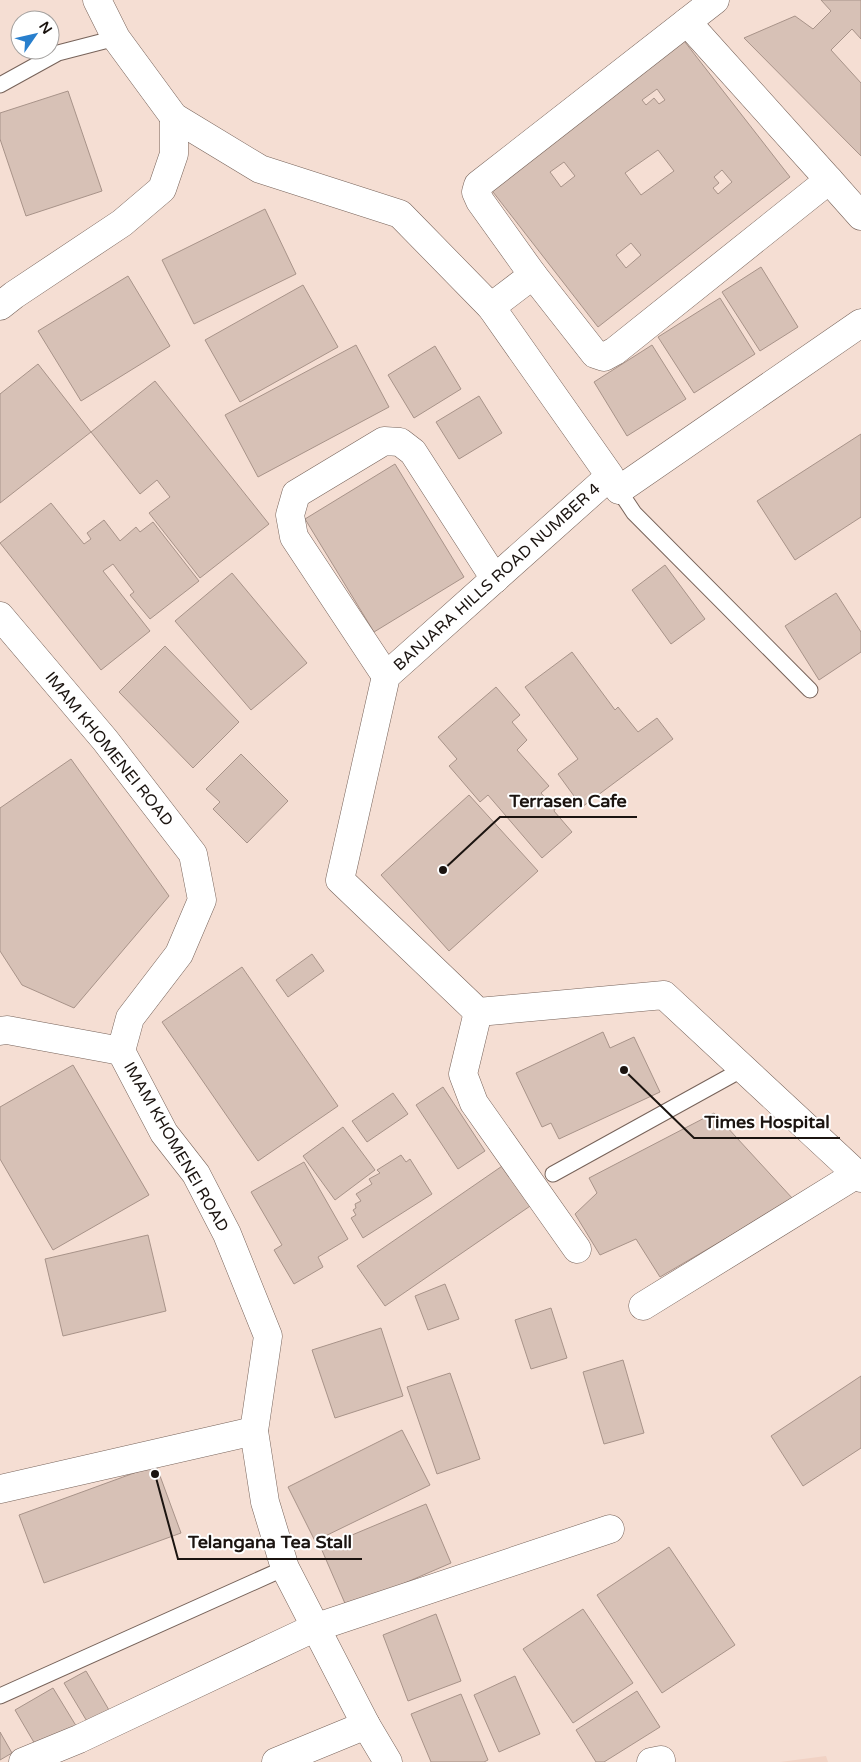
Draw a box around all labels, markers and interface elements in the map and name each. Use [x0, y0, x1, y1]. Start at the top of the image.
north arrow [10, 10, 60, 60]
text: N [35, 19, 56, 37]
street label: BANJARA HILLS ROAD NUMBER 4 [389, 479, 605, 675]
street label: IMAM KHOMENEI ROAD [41, 668, 177, 830]
callout: Terrasen Cafe [500, 784, 637, 817]
text: Terrasen Cafe [508, 790, 627, 812]
street label: IMAM KHOMENEI ROAD [119, 1058, 233, 1236]
callout: Times Hospital [694, 1105, 840, 1138]
text: Times Hospital [703, 1111, 830, 1133]
callout: Telangana Tea Stall [178, 1526, 362, 1559]
text: Telangana Tea Stall [187, 1531, 352, 1553]

